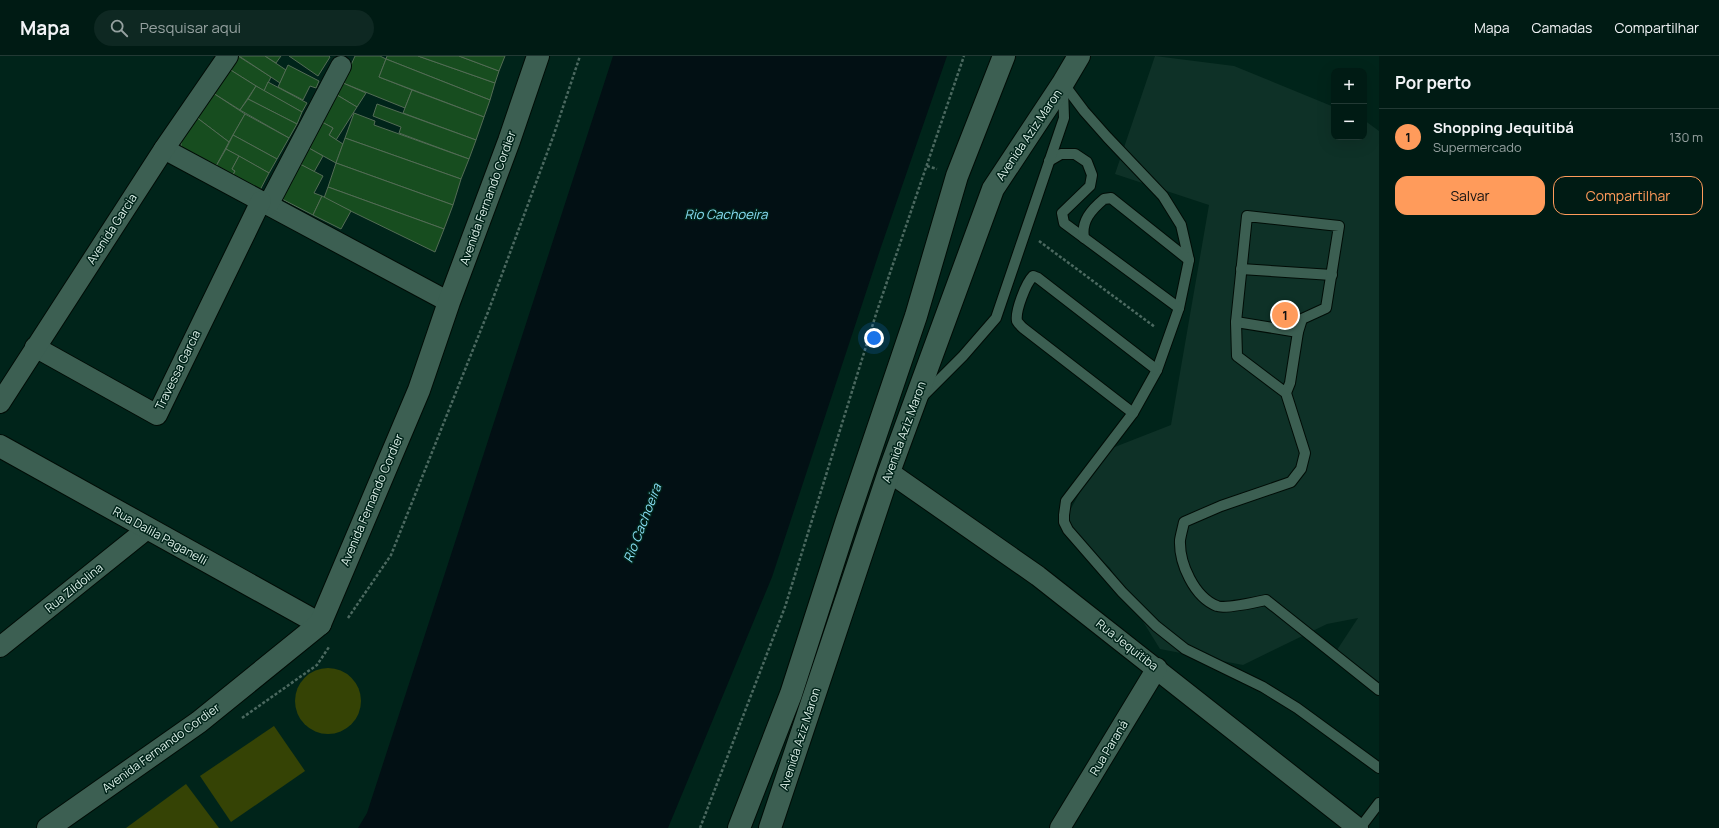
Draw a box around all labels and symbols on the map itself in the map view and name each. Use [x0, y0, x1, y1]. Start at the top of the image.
street label: Avenida Aziz Maron [992, 86, 1065, 184]
street label: Avenida Fernando Cordier [455, 128, 520, 267]
street label: Avenida Garcia [82, 190, 141, 267]
water label: Rio Cachoeira [685, 205, 768, 223]
pin: 1 [1272, 300, 1298, 330]
street label: Travessa Garcia [151, 327, 204, 413]
your location [864, 328, 884, 348]
street label: Avenida Aziz Maron [877, 379, 930, 485]
street label: Avenida Fernando Cordier [336, 431, 407, 568]
water label: Rio Cachoeira [619, 480, 666, 565]
street label: Rua Dalila Paganelli [110, 502, 211, 569]
street label: Rua Zildolina [41, 559, 106, 616]
street label: Rua Jequitiba [1093, 615, 1162, 674]
street label: Avenida Aziz Maron [775, 686, 824, 792]
street label: Avenida Fernando Cordier [98, 699, 224, 796]
street label: Rua Paraná [1085, 717, 1132, 779]

